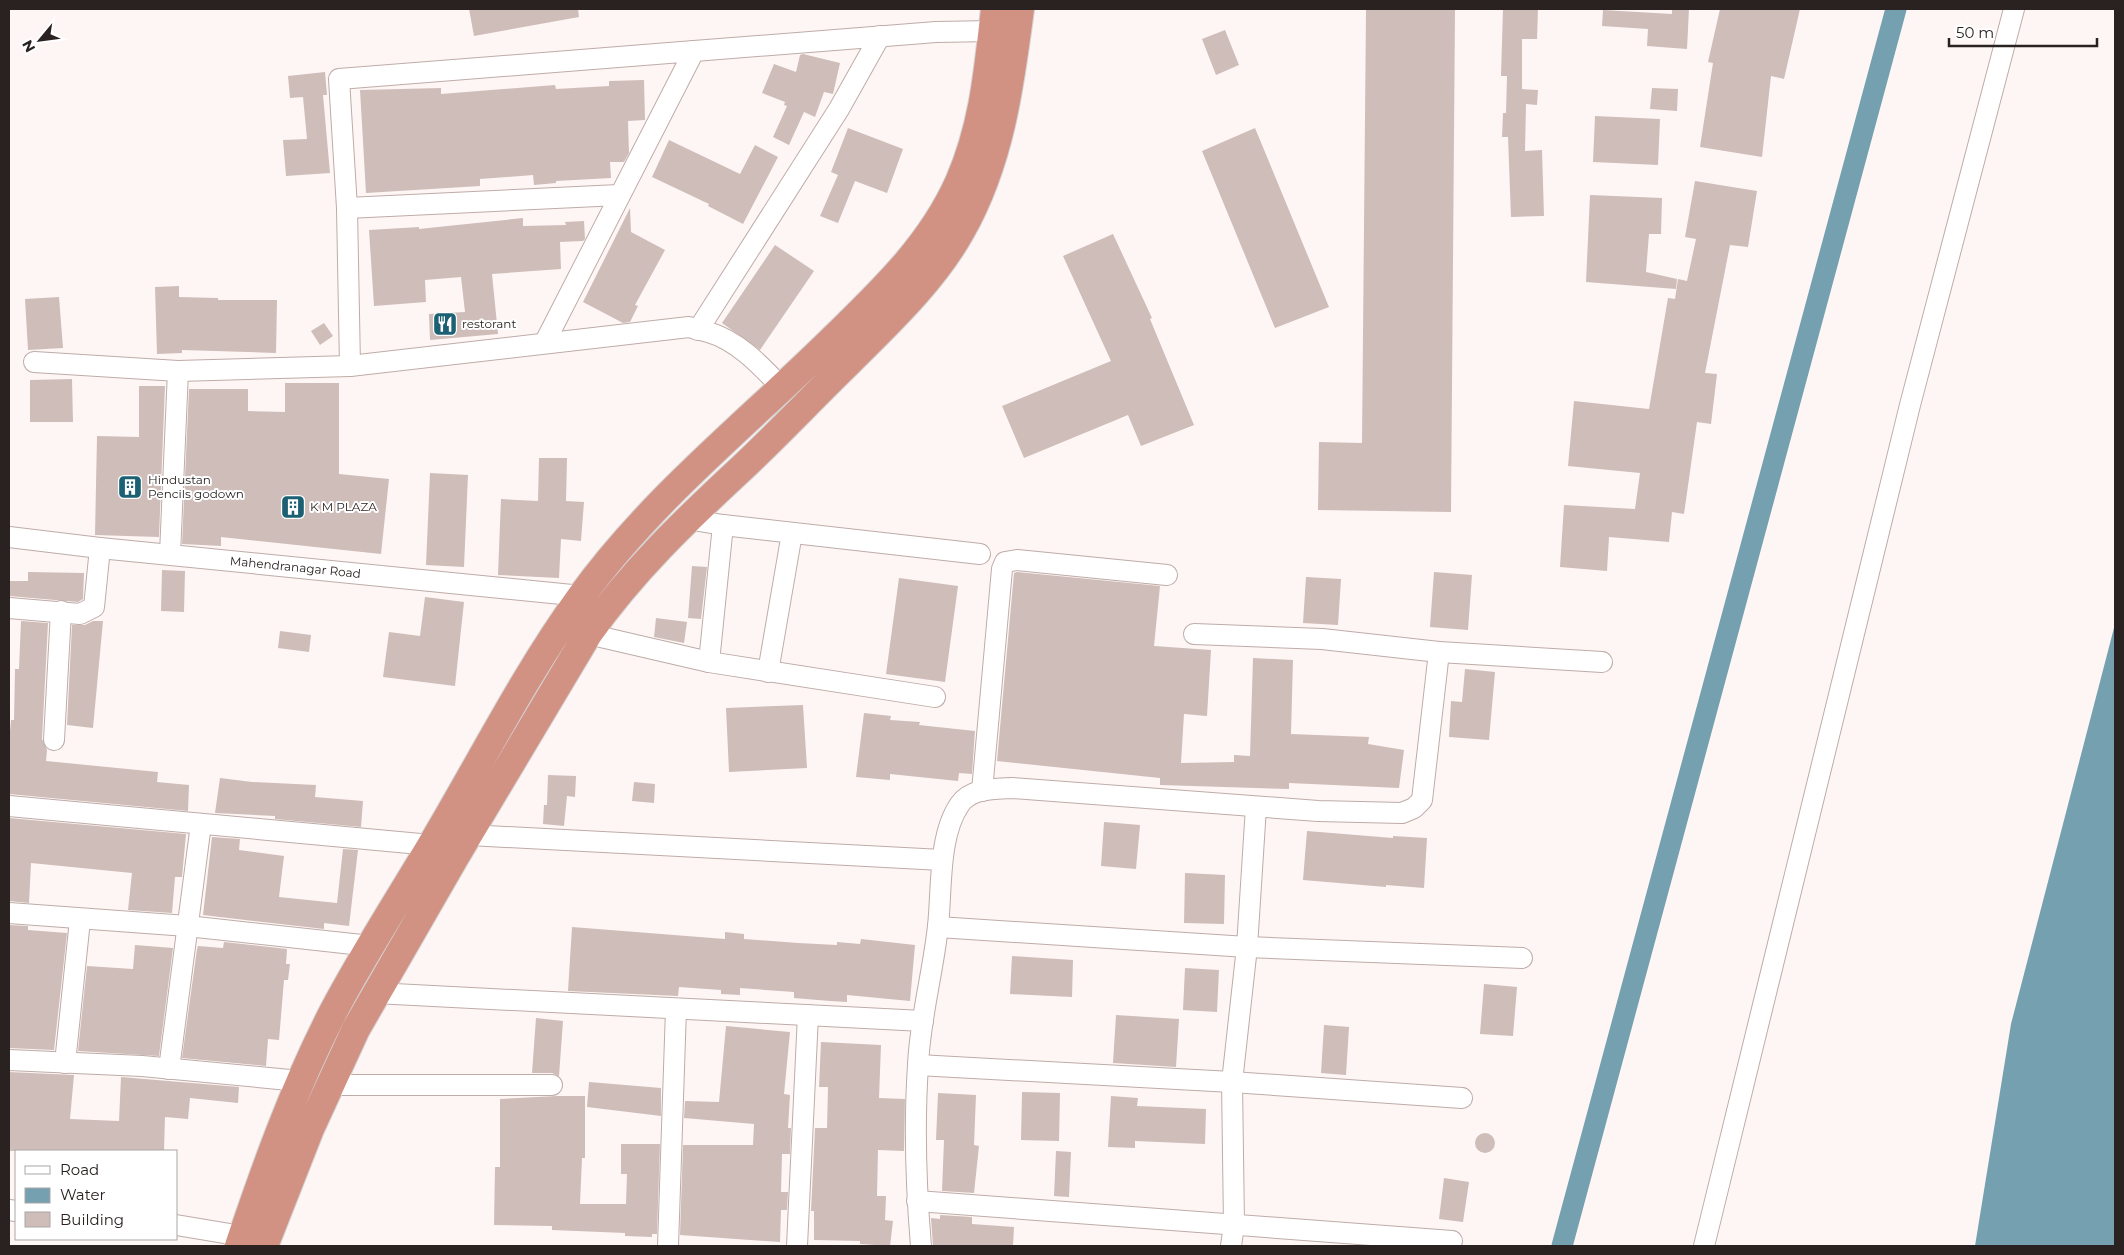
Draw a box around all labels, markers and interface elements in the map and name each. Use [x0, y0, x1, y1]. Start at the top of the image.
north arrow [15, 15, 65, 65]
scale bar [1949, 15, 2096, 47]
text: 50 m [1956, 23, 1994, 42]
text: N [18, 37, 39, 56]
restaurant icon: restorant [432, 311, 458, 337]
place label: restorant [462, 316, 516, 331]
place label: Hindustan Pencils godown [148, 472, 244, 501]
building icon: Hindustan Pencils godown [117, 474, 143, 500]
building icon: K M PLAZA [280, 494, 306, 520]
place label: K M PLAZA [310, 499, 377, 514]
street label: Mahendranagar Road [229, 553, 362, 581]
legend [15, 1150, 178, 1240]
text: Road [60, 1160, 99, 1179]
text: Water [60, 1185, 106, 1204]
text: Building [60, 1210, 124, 1229]

